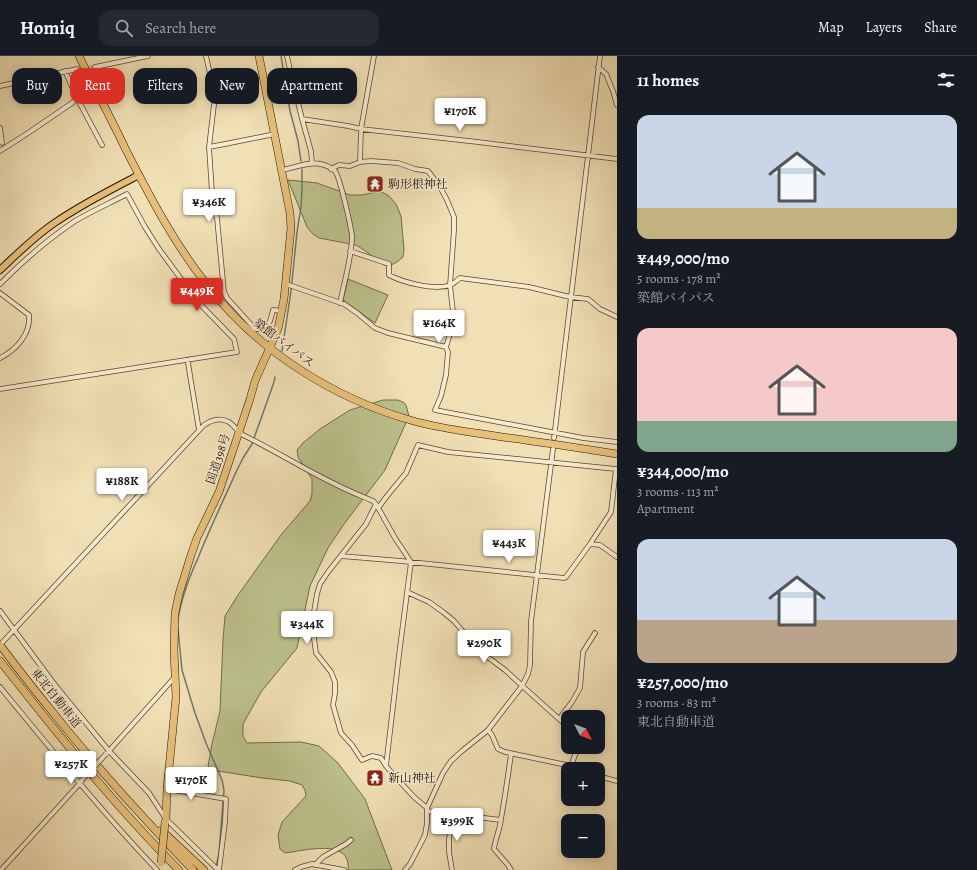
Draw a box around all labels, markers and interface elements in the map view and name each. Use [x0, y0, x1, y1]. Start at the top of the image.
search box [99, 10, 379, 46]
text: Homiq [20, 15, 75, 41]
icon: search [113, 17, 135, 39]
text: Search here [145, 18, 216, 38]
text: Map [818, 18, 844, 37]
text: Layers [866, 18, 902, 37]
text: Share [924, 18, 957, 37]
chip: Buy [12, 68, 62, 104]
chip: Rent [70, 68, 125, 104]
chip: Filters [133, 68, 197, 104]
chip: New [205, 68, 259, 104]
chip: Apartment [267, 68, 357, 104]
text: 11 homes [637, 69, 699, 92]
icon: filters [935, 69, 957, 91]
pin: ¥170K [432, 98, 488, 132]
text: ¥170K [444, 102, 476, 119]
icon: home [761, 141, 833, 213]
temple icon: 駒形根神社 [365, 174, 385, 194]
place label: 駒形根神社 [388, 176, 448, 192]
pin: ¥346K [181, 189, 237, 223]
text: ¥346K [192, 193, 226, 210]
text: ¥449,000/mo [637, 247, 729, 270]
text: 5 rooms · 178 m² [637, 270, 721, 287]
pin: ¥449K [169, 278, 225, 312]
text: ¥449K [180, 282, 214, 299]
text: 築館バイパス [637, 289, 715, 306]
pin: ¥164K [411, 310, 467, 344]
text: ¥164K [423, 314, 455, 331]
street label: 築館バイパス [251, 315, 317, 371]
icon: home [761, 354, 833, 426]
street label: 国道398号 [202, 432, 234, 486]
text: ¥344,000/mo [637, 460, 729, 483]
pin: ¥188K [94, 468, 150, 502]
text: ¥188K [105, 472, 139, 489]
text: 3 rooms · 113 m² [637, 483, 719, 500]
text: Apartment [637, 500, 695, 517]
pin: ¥443K [481, 530, 537, 564]
text: ¥443K [492, 534, 526, 551]
icon: home [761, 565, 833, 637]
pin: ¥344K [279, 611, 335, 645]
text: ¥344K [290, 615, 324, 632]
pin: ¥290K [456, 630, 512, 664]
text: ¥290K [467, 634, 501, 651]
street label: 東北自動車道 [27, 665, 85, 731]
text: ¥257,000/mo [637, 671, 728, 694]
text: 3 rooms · 83 m² [637, 694, 716, 711]
north arrow [561, 710, 605, 754]
map controls [561, 710, 605, 858]
text: 東北自動車道 [637, 713, 715, 730]
pin: ¥257K [43, 751, 99, 785]
text: ¥257K [54, 755, 88, 772]
button: + [561, 762, 605, 806]
pin: ¥170K [163, 767, 219, 801]
temple icon: 新山神社 [365, 768, 385, 788]
place label: 新山神社 [388, 770, 436, 786]
text: ¥170K [175, 771, 207, 788]
pin: ¥399K [429, 808, 485, 842]
text: ¥399K [440, 812, 474, 829]
button: − [561, 814, 605, 858]

